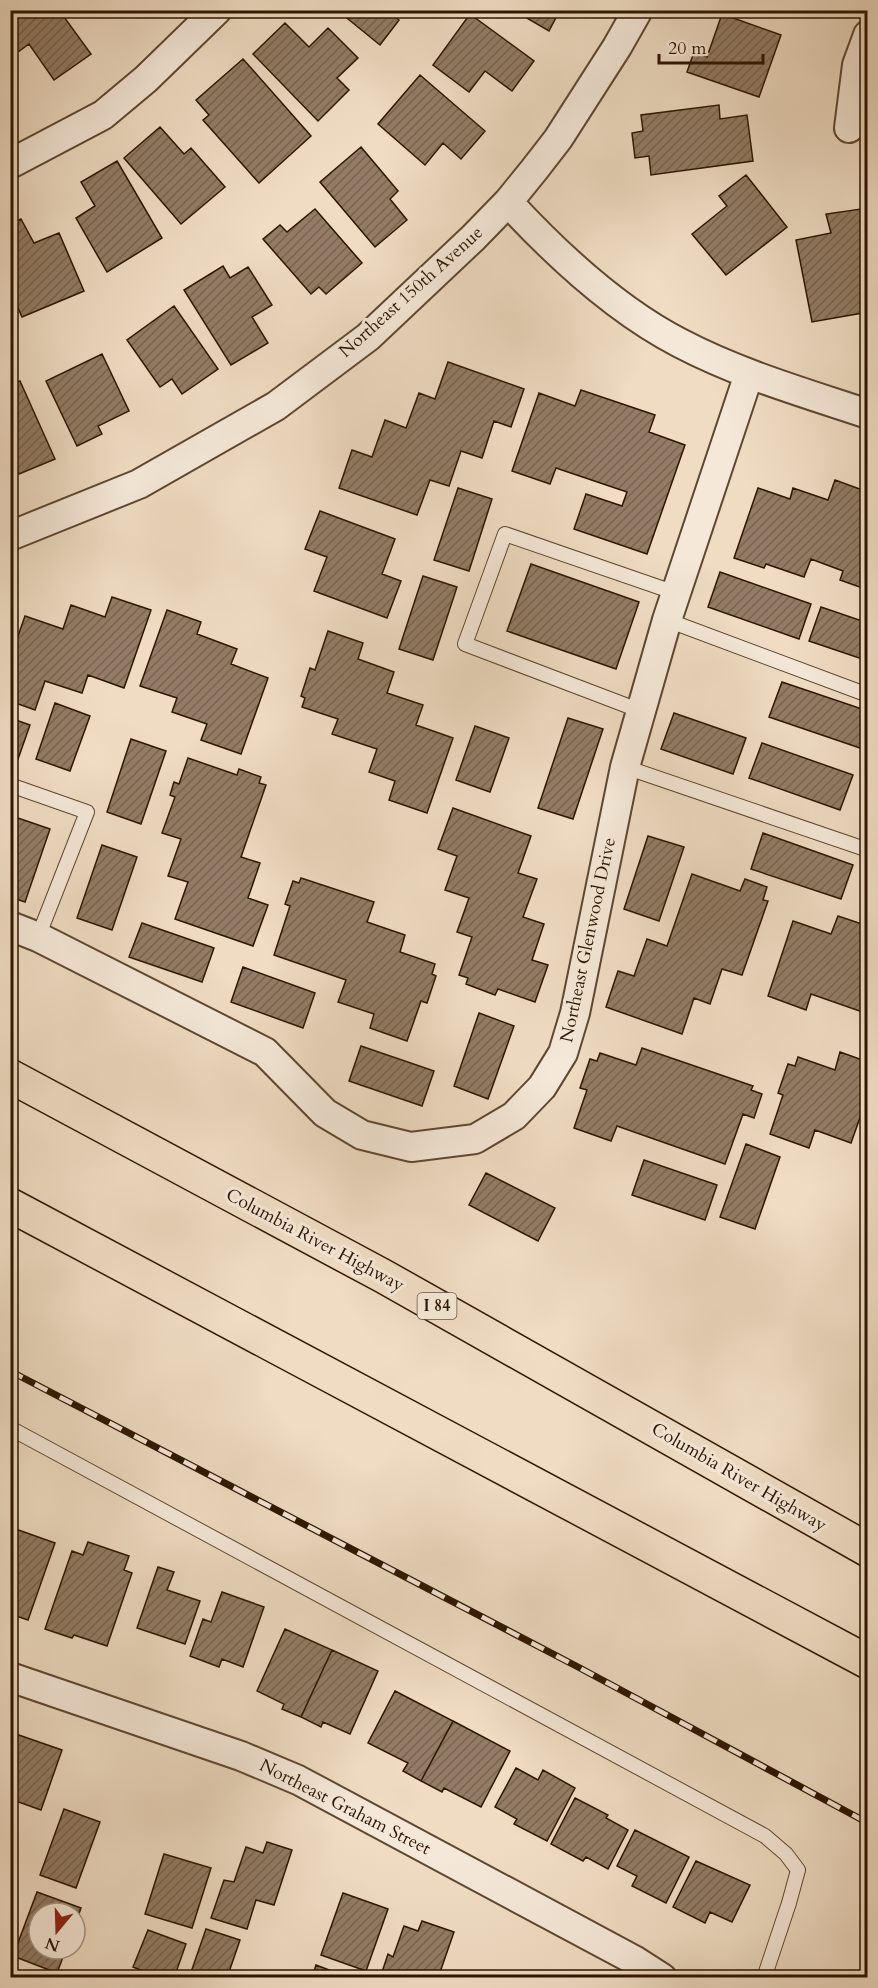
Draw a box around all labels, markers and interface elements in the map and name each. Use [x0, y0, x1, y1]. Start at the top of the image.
scale bar [659, 27, 762, 65]
text: 20 m [668, 36, 707, 61]
street label: Northeast 150th Avenue [333, 220, 489, 364]
street label: Northeast Glenwood Drive [554, 835, 622, 1045]
street label: Columbia River Highway [221, 1182, 409, 1298]
road number: I 84 [418, 1293, 456, 1319]
street label: Columbia River Highway [647, 1417, 832, 1538]
street label: Northeast Graham Street [255, 1753, 435, 1861]
north arrow [27, 1901, 87, 1961]
text: N [42, 1932, 63, 1957]

